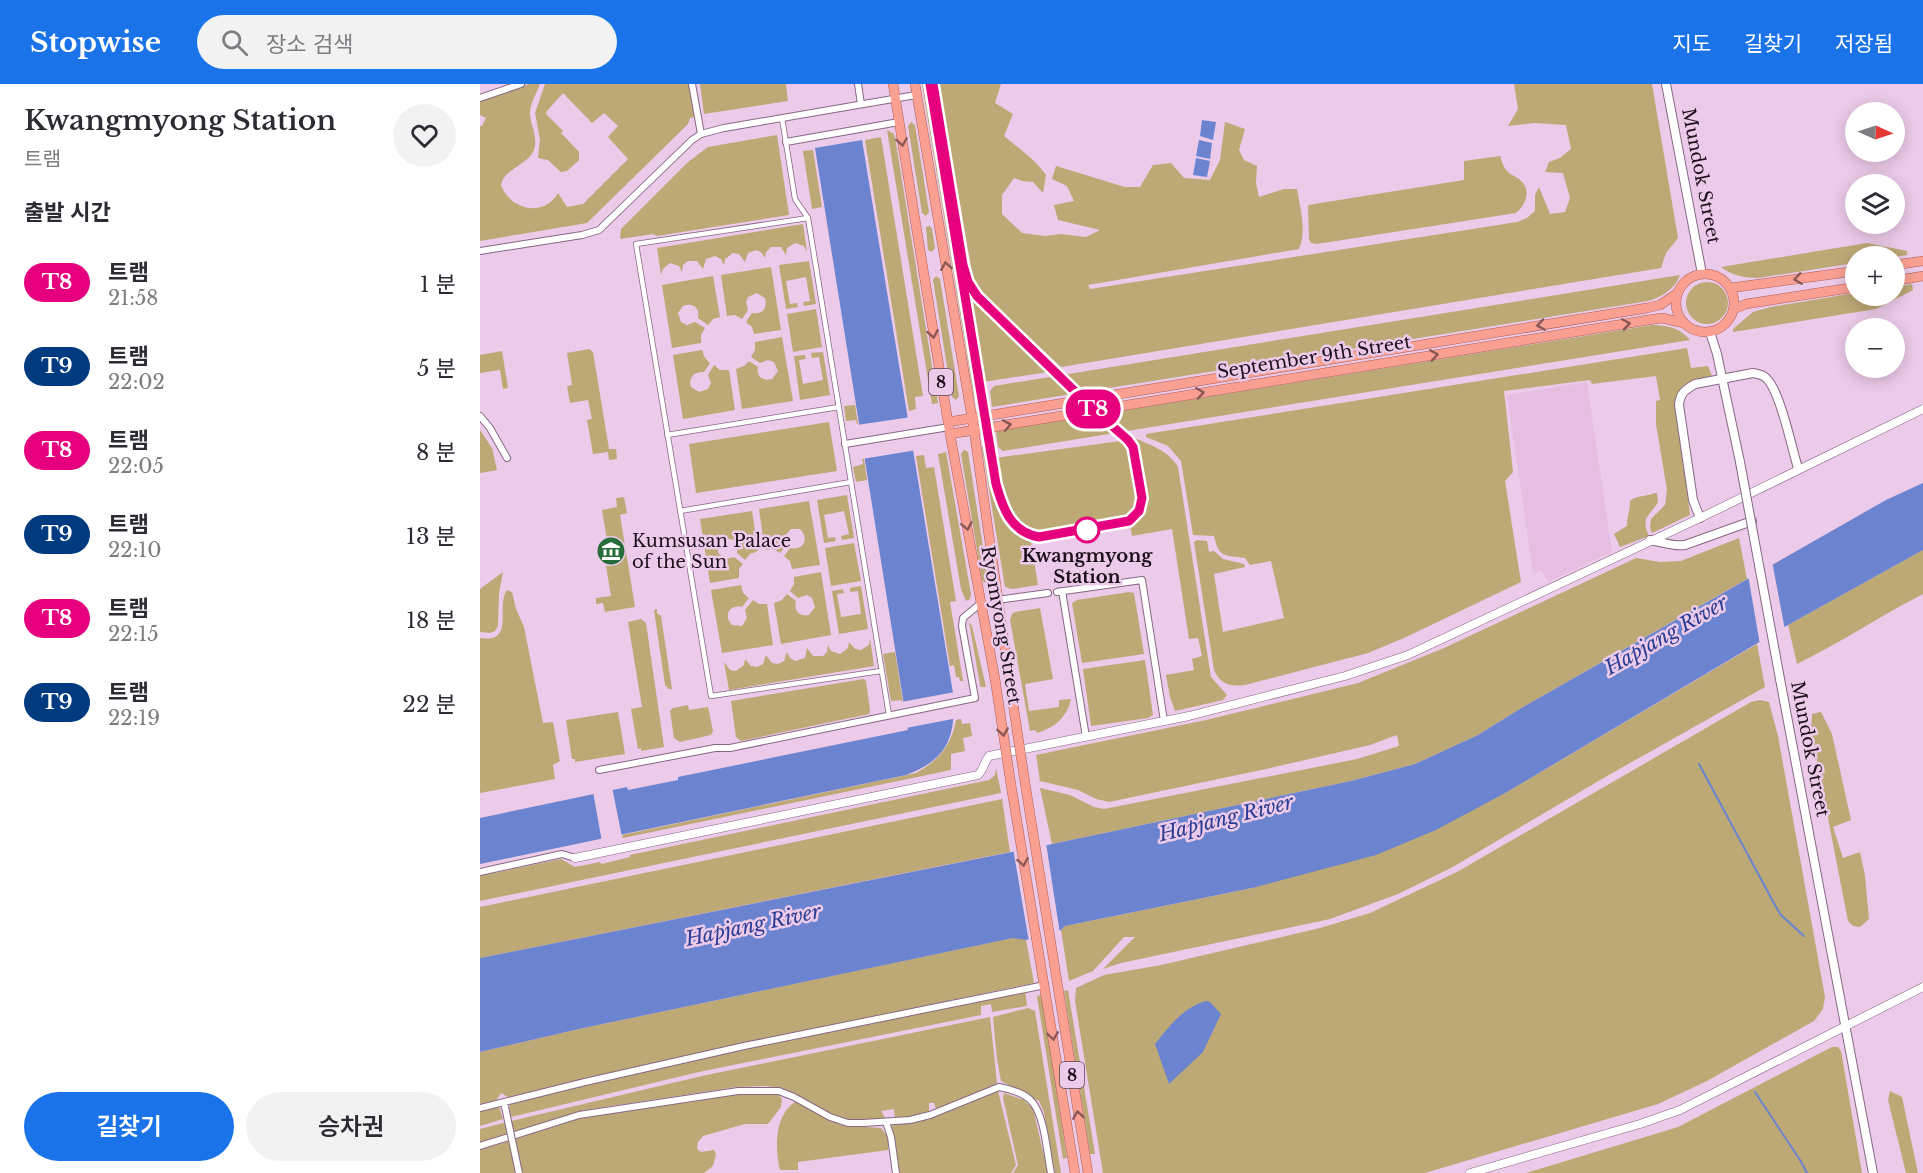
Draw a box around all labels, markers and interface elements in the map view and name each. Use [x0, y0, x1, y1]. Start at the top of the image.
search box [197, 15, 617, 69]
text: Stopwise [30, 25, 161, 60]
icon: search [218, 26, 251, 59]
text: 장소 검색 [266, 31, 353, 58]
text: 지도 [1672, 31, 1711, 57]
text: 길찾기 [1744, 31, 1802, 57]
text: 저장됨 [1835, 31, 1893, 57]
north arrow [1845, 102, 1905, 162]
map controls [1845, 102, 1905, 378]
text: Kwangmyong Station [24, 103, 336, 138]
button: heart [393, 104, 456, 167]
street label: Mundok Street [1677, 106, 1725, 246]
one-way arrow [895, 136, 908, 146]
text: 트램 [24, 147, 61, 171]
button: layers [1845, 174, 1905, 234]
text: 출발 시간 [24, 199, 111, 226]
button: + [1845, 246, 1905, 306]
text: 트램 [108, 259, 148, 286]
one-way arrow [940, 261, 953, 271]
text: T8 [42, 269, 72, 295]
text: 1 분 [420, 271, 456, 298]
one-way arrow [1793, 273, 1802, 285]
text: 21:58 [108, 286, 158, 310]
one-way arrow [1622, 318, 1631, 330]
button: − [1845, 318, 1905, 378]
one-way arrow [1536, 319, 1545, 331]
one-way arrow [926, 329, 939, 339]
street label: September 9th Street [1215, 331, 1413, 383]
text: 트램 [108, 343, 148, 370]
one-way arrow [1429, 349, 1438, 361]
text: T9 [41, 353, 73, 379]
text: 5 분 [417, 355, 456, 382]
road number: 8 [929, 369, 953, 395]
text: 22:02 [108, 370, 165, 394]
one-way arrow [1195, 387, 1204, 399]
line badge: T8 [1066, 390, 1120, 428]
text: T8 [1078, 396, 1108, 422]
one-way arrow [1002, 419, 1012, 432]
text: 트램 [108, 427, 148, 454]
text: T8 [42, 437, 72, 463]
text: 8 분 [416, 439, 456, 466]
text: 22:05 [108, 454, 164, 478]
text: 트램 [108, 511, 148, 538]
marker: Kwangmyong Station [1074, 517, 1100, 543]
text: T9 [41, 521, 73, 547]
one-way arrow [960, 521, 973, 531]
text: 13 분 [406, 523, 456, 550]
place label: Kumsusan Palace of the Sun [632, 530, 791, 573]
museum icon: Kumsusan Palace of the Sun [595, 535, 627, 567]
text: 22:10 [108, 538, 162, 562]
street label: Ryomyong Street [976, 544, 1026, 706]
place label: Kwangmyong Station [1022, 545, 1153, 588]
water label: Hapjang River [1599, 590, 1732, 680]
text: 트램 [108, 595, 148, 622]
text: T8 [42, 605, 72, 631]
text: 18 분 [406, 607, 456, 634]
text: 22:15 [108, 622, 159, 646]
text: 트램 [108, 679, 148, 706]
street label: Mundok Street [1786, 679, 1834, 819]
text: T9 [41, 689, 73, 715]
text: 22 분 [402, 691, 456, 718]
text: 22:19 [108, 706, 160, 730]
one-way arrow [997, 727, 1009, 737]
water label: Hapjang River [1155, 789, 1297, 847]
one-way arrow [1017, 858, 1029, 867]
water label: Hapjang River [682, 899, 824, 951]
one-way arrow [1046, 1031, 1059, 1041]
road number: 8 [1060, 1062, 1084, 1088]
button: 길찾기 [24, 1092, 234, 1161]
button: 승차권 [246, 1092, 456, 1161]
one-way arrow [1072, 1111, 1085, 1121]

